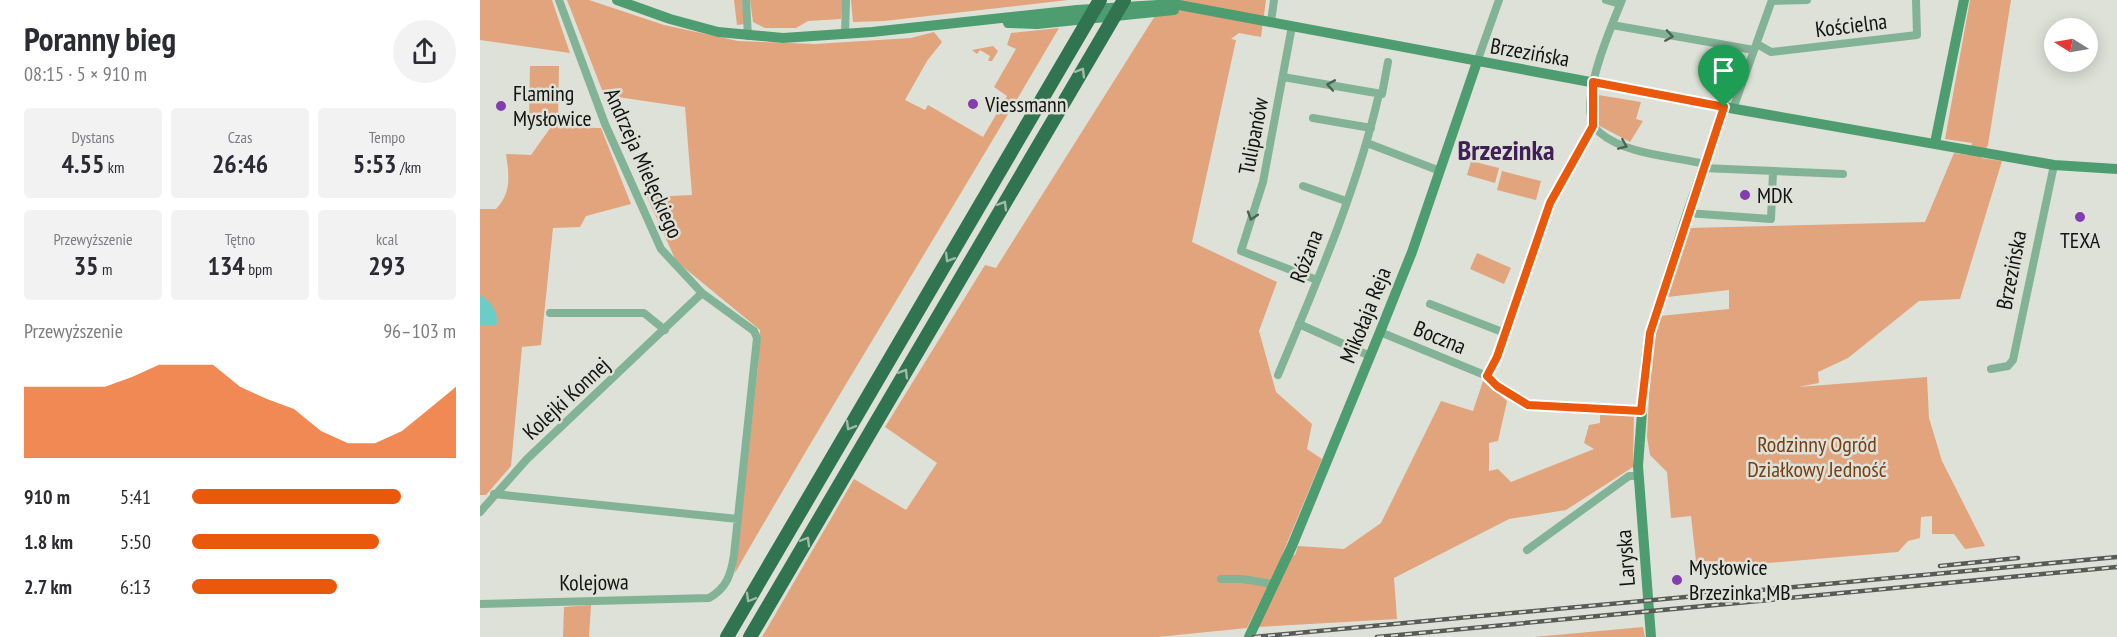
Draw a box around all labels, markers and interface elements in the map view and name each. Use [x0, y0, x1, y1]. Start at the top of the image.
street label: Kościelna [1813, 7, 1889, 43]
text: Poranny bieg [24, 17, 176, 60]
north arrow [2044, 18, 2098, 72]
map controls [2044, 18, 2098, 72]
button: share [393, 20, 456, 83]
one-way arrow [1664, 29, 1674, 42]
street label: Brzezińska [1488, 31, 1572, 73]
pin [1698, 45, 1749, 107]
icon: arrive [1707, 54, 1740, 87]
text: 08:15 · 5 × 910 m [24, 61, 147, 87]
one-way arrow [1074, 68, 1086, 78]
place label: Flaming Mysłowice [513, 79, 591, 132]
one-way arrow [1326, 80, 1336, 92]
street label: Andrzeja Mielęckiego [598, 84, 690, 242]
place label: Viessmann [984, 90, 1066, 118]
street label: Tulipanów [1232, 95, 1274, 177]
marker: Viessmann [966, 97, 980, 111]
marker: Flaming Mysłowice [494, 99, 508, 113]
text: Dystans [72, 127, 114, 147]
text: Czas [228, 127, 252, 147]
text: Tempo [369, 127, 405, 147]
district label: Brzezinka [1457, 131, 1555, 168]
one-way arrow [1617, 137, 1628, 149]
text: 4.55 [62, 147, 104, 180]
text: 26:46 [212, 147, 268, 180]
text: 5:53 [353, 147, 397, 180]
text: km [104, 157, 124, 177]
text: /km [397, 157, 421, 177]
place label: MDK [1757, 181, 1794, 209]
marker: MDK [1738, 188, 1752, 202]
one-way arrow [996, 201, 1007, 211]
one-way arrow [1247, 210, 1259, 221]
marker: TEXA [2073, 210, 2087, 224]
street label: Różana [1283, 226, 1329, 286]
place label: TEXA [2060, 226, 2101, 254]
street label: Brzezińska [1990, 228, 2032, 312]
text: Przewyższenie [53, 229, 133, 249]
text: Tętno [225, 229, 255, 249]
text: kcal [376, 229, 398, 249]
text: 35 [74, 249, 99, 282]
text: 134 [207, 249, 245, 282]
text: 293 [368, 249, 406, 282]
one-way arrow [944, 252, 956, 262]
text: m [99, 259, 112, 279]
text: bpm [245, 259, 273, 279]
street label: Mikołaja Reja [1333, 263, 1397, 367]
street label: Boczna [1410, 314, 1470, 360]
text: Przewyższenie [24, 318, 123, 344]
text: 96–103 m [383, 318, 456, 344]
street label: Kolejki Konnej [517, 351, 615, 445]
one-way arrow [897, 369, 908, 379]
one-way arrow [845, 420, 857, 430]
park label: Rodzinny Ogród Działkowy Jedność [1747, 430, 1887, 483]
text: 910 m [24, 484, 70, 510]
text: 5:41 [120, 484, 151, 510]
text: 1.8 km [24, 529, 73, 555]
text: 5:50 [120, 529, 151, 555]
street label: Laryska [1609, 529, 1641, 587]
one-way arrow [798, 537, 810, 547]
place label: Mysłowice Brzezinka MB [1689, 553, 1791, 606]
street label: Kolejowa [559, 567, 629, 597]
marker: Mysłowice Brzezinka MB [1670, 573, 1684, 587]
text: 2.7 km [24, 574, 72, 600]
text: 6:13 [120, 574, 151, 600]
one-way arrow [745, 592, 757, 602]

